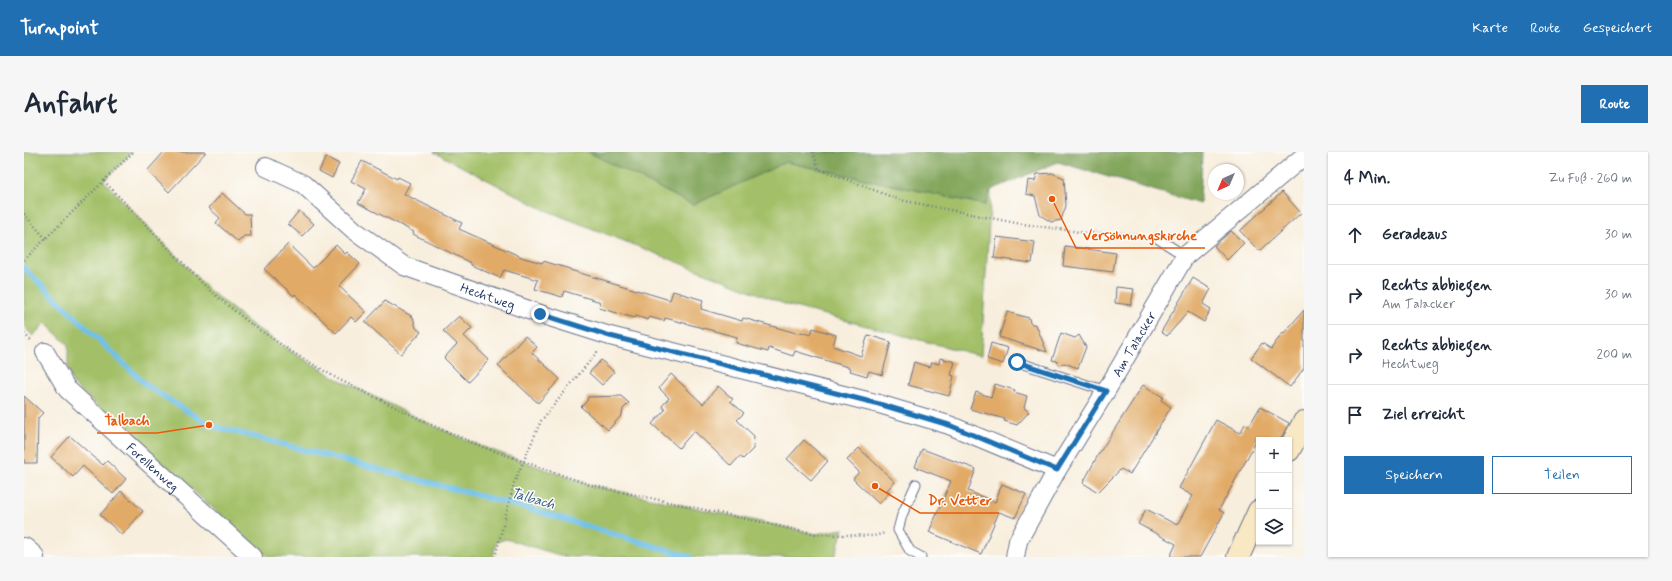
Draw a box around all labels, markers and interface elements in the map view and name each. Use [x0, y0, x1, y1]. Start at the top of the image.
text: Turnpoint [20, 16, 99, 41]
text: Karte [1472, 19, 1508, 37]
text: Route [1530, 19, 1561, 37]
text: Gespeichert [1583, 19, 1652, 37]
button: Route [1581, 85, 1648, 123]
text: Anfahrt [24, 86, 117, 123]
north arrow [1208, 164, 1244, 200]
text: 4 Min. [1344, 167, 1390, 189]
text: Zu Fuß · 260 m [1549, 170, 1632, 187]
callout: Versöhnungskirche [1076, 222, 1205, 248]
icon: ahead [1344, 224, 1366, 246]
text: Geradeaus [1382, 225, 1447, 245]
text: 30 m [1605, 226, 1632, 243]
text: Versöhnungskirche [1083, 227, 1197, 246]
text: Rechts abbiegen [1382, 276, 1492, 296]
street label: Hechtweg [458, 280, 517, 316]
icon: right [1344, 284, 1366, 306]
text: 30 m [1605, 286, 1632, 303]
text: Am Talacker [1382, 296, 1455, 313]
route end [531, 305, 549, 323]
street label: Am Talacker [1109, 308, 1161, 380]
text: Rechts abbiegen [1382, 336, 1492, 356]
icon: right [1344, 344, 1366, 366]
text: 200 m [1597, 346, 1632, 363]
route start [1008, 353, 1026, 371]
text: Hechtweg [1382, 356, 1439, 373]
icon: arrive [1344, 404, 1366, 426]
text: Ziel erreicht [1382, 405, 1465, 425]
callout: Talbach [97, 407, 157, 433]
text: Talbach [105, 412, 150, 430]
map controls [1256, 437, 1292, 545]
button: + [1256, 437, 1292, 473]
street label: Forellenweg [122, 440, 182, 496]
button: Speichern [1344, 456, 1484, 494]
button: Teilen [1492, 456, 1632, 494]
button: − [1256, 473, 1292, 509]
water label: Talbach [509, 484, 557, 514]
callout: Dr. Vetter [920, 487, 999, 513]
text: Dr. Vetter [928, 492, 992, 510]
button: layers [1256, 509, 1292, 545]

